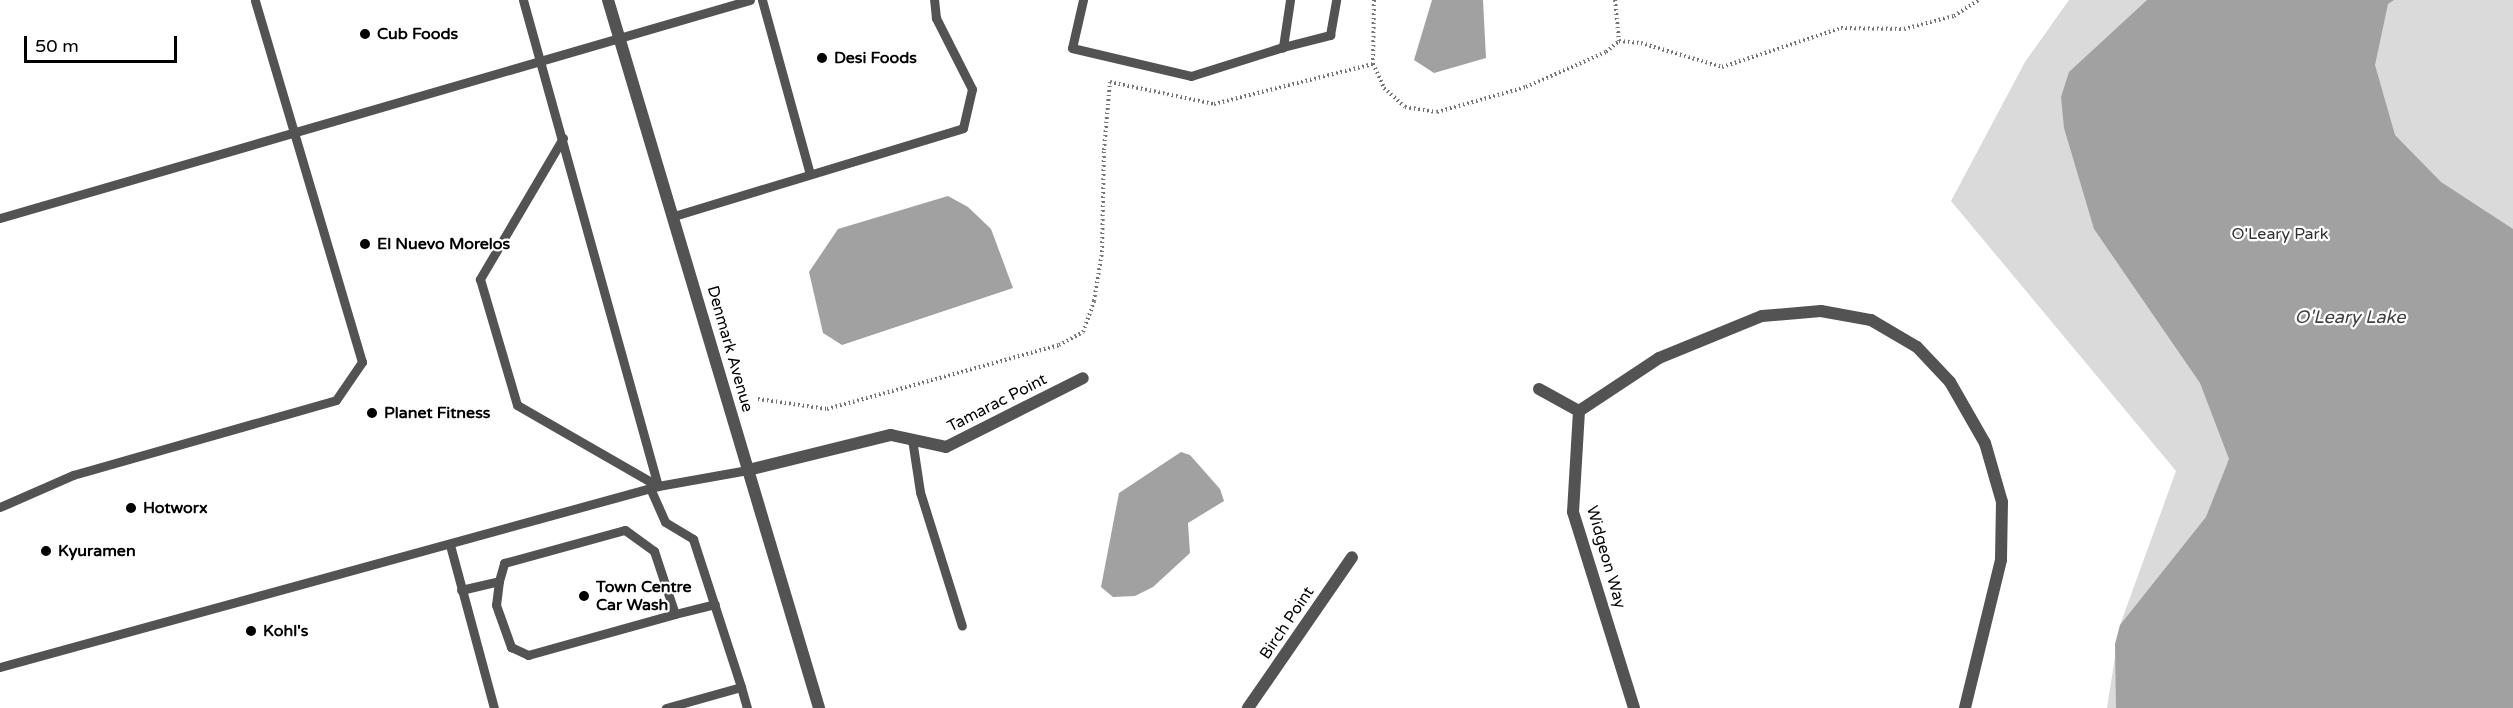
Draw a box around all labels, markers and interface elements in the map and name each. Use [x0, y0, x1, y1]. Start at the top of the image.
scale bar [27, 24, 180, 62]
place label: Cub Foods [377, 24, 458, 44]
marker: Cub Foods [358, 27, 372, 41]
text: 50 m [35, 35, 79, 57]
place label: Desi Foods [834, 48, 917, 68]
marker: Desi Foods [815, 51, 829, 65]
park label: O'Leary Park [2232, 224, 2328, 244]
place label: El Nuevo Morelos [377, 234, 510, 254]
marker: El Nuevo Morelos [358, 237, 372, 251]
street label: Denmark Avenue [703, 284, 757, 414]
water label: O'Leary Lake [2295, 306, 2405, 328]
street label: Tamarac Point [944, 370, 1050, 436]
place label: Planet Fitness [384, 403, 491, 423]
marker: Planet Fitness [365, 406, 379, 420]
place label: Hotworx [143, 498, 208, 518]
marker: Hotworx [124, 501, 138, 515]
street label: Widgeon Way [1582, 503, 1630, 611]
place label: Kyuramen [58, 541, 136, 561]
marker: Kyuramen [39, 544, 53, 558]
place label: Town Centre Car Wash [596, 577, 691, 615]
street label: Birch Point [1256, 583, 1318, 663]
marker: Town Centre Car Wash [577, 589, 591, 603]
place label: Kohl's [263, 621, 308, 641]
marker: Kohl's [244, 624, 258, 638]

